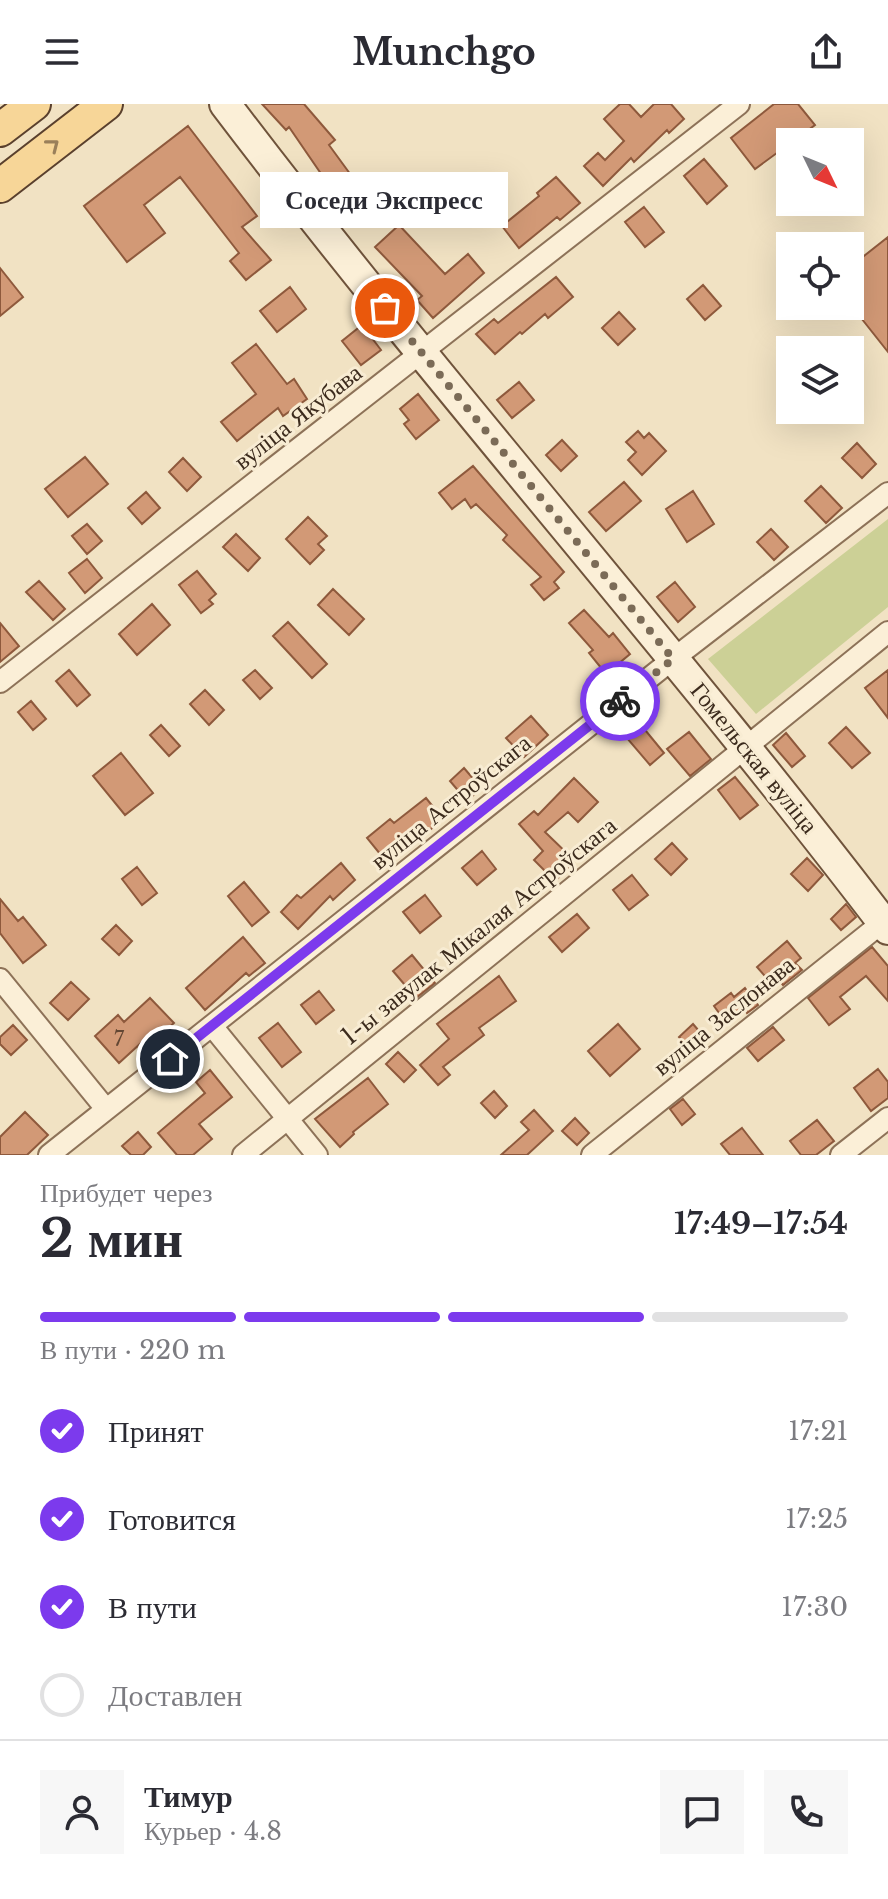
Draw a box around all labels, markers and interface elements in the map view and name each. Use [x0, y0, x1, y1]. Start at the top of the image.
icon: menu [40, 30, 84, 74]
text: Munchgo [352, 30, 536, 75]
icon: share [804, 30, 848, 74]
north arrow [776, 128, 864, 216]
map controls [776, 128, 864, 424]
one-way arrow [44, 141, 59, 155]
callout: Соседи Экспресс [261, 172, 509, 228]
text: Соседи Экспресс [285, 184, 483, 216]
button: locate [776, 232, 864, 320]
pin [351, 274, 419, 342]
icon: bag [363, 286, 407, 330]
button: layers [776, 336, 864, 424]
street label: вуліца Якубава [228, 358, 368, 475]
courier [580, 661, 660, 741]
street label: Гомельская вуліца [685, 676, 824, 839]
icon: bike [598, 679, 642, 723]
street label: вуліца Астроўскага [365, 728, 537, 875]
street label: 1-ы завулак Мікалая Астроўскага [335, 810, 622, 1051]
street label: вуліца Заслонава [647, 950, 800, 1081]
pin [136, 1025, 204, 1093]
house number: 7 [114, 1027, 125, 1051]
icon: home [148, 1037, 192, 1081]
text: Прибудет через [40, 1177, 213, 1209]
text: 17:49–17:54 [674, 1205, 848, 1242]
text: 2 мин [40, 1207, 183, 1271]
text: В пути · 220 m [40, 1334, 225, 1366]
icon: check [40, 1409, 84, 1453]
text: Принят [108, 1413, 204, 1450]
text: 17:21 [788, 1415, 848, 1447]
icon: check [40, 1497, 84, 1541]
text: Готовится [108, 1501, 236, 1538]
text: 17:25 [785, 1503, 848, 1535]
icon: check [40, 1585, 84, 1629]
text: В пути [108, 1589, 197, 1626]
text: 17:30 [781, 1591, 848, 1623]
text: Доставлен [108, 1677, 242, 1714]
button: person [40, 1770, 124, 1854]
button: chat [660, 1770, 744, 1854]
button: phone [764, 1770, 848, 1854]
text: Тимур [144, 1778, 233, 1815]
text: Курьер · 4.8 [144, 1815, 282, 1847]

